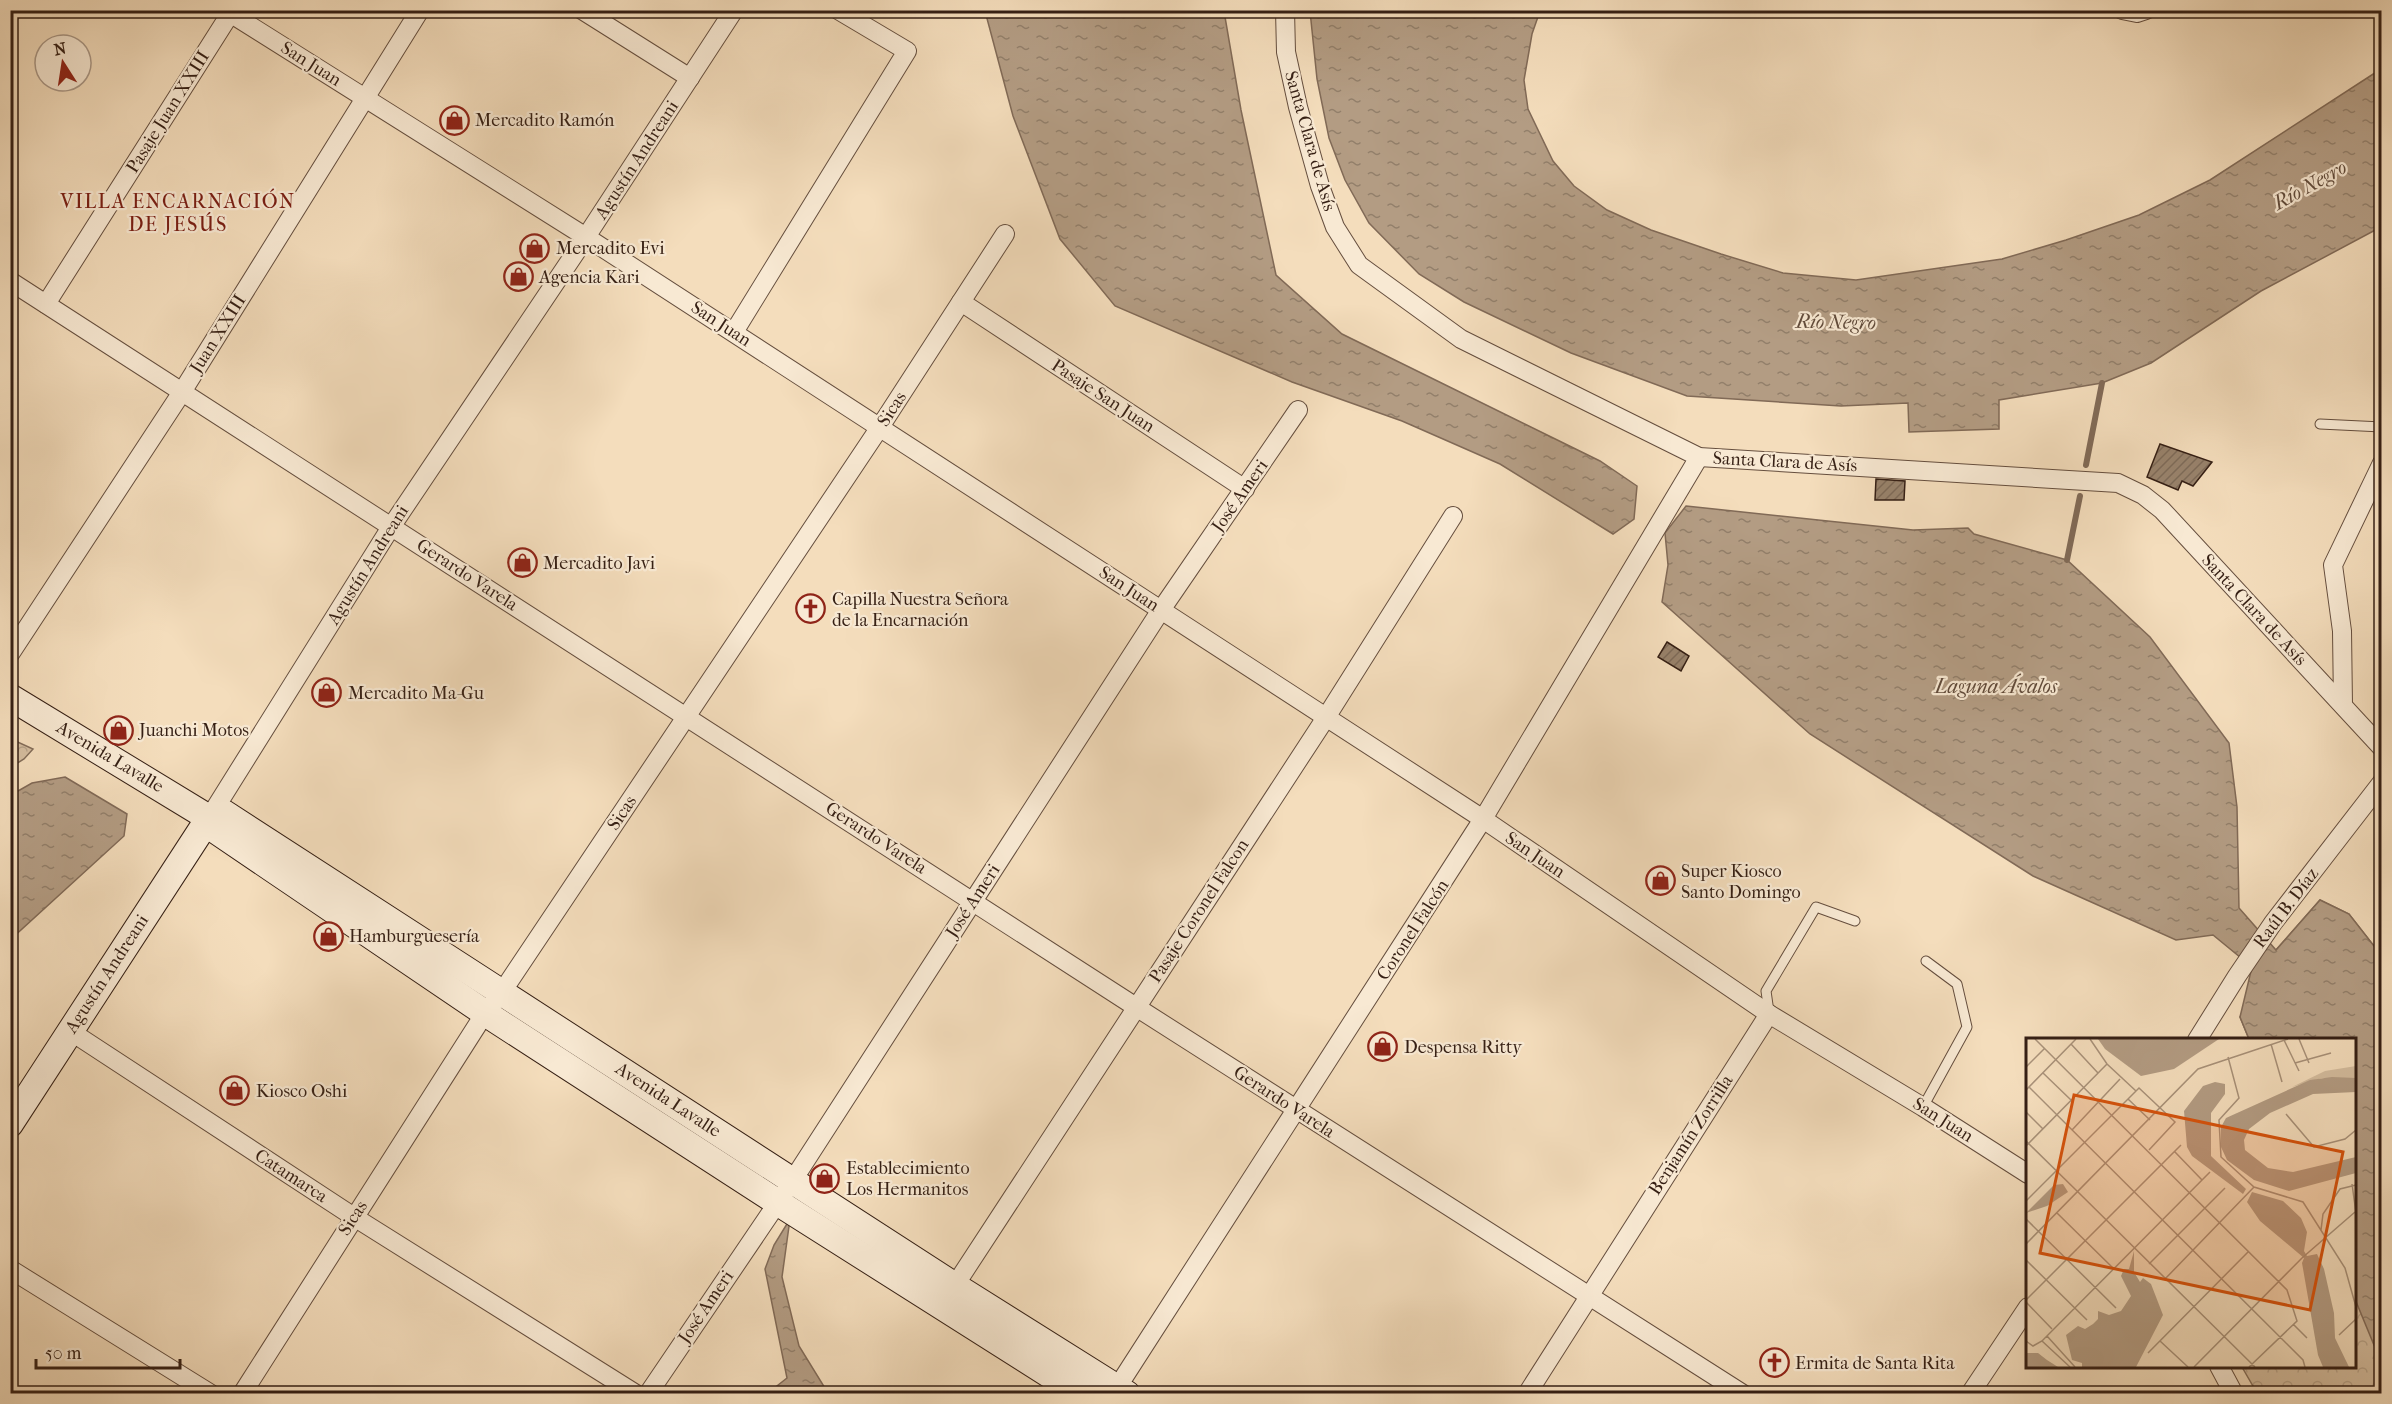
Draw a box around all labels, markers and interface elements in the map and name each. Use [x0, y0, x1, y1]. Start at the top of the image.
north arrow [33, 33, 93, 93]
street label: San Juan [277, 37, 346, 91]
text: N [52, 38, 69, 59]
street label: Pasaje Juan XXIII [122, 47, 214, 177]
street label: Santa Clara de Asís [1280, 69, 1340, 214]
street label: Agustín Andreani [590, 96, 683, 224]
shop icon: Mercadito Ramón [438, 104, 470, 136]
place label: Mercadito Ramón [475, 110, 615, 131]
water label: Río Negro [2268, 155, 2351, 215]
district label: VILLA ENCARNACIÓN DE JESÚS [59, 188, 296, 236]
shop icon: Mercadito Evi [519, 232, 551, 264]
place label: Mercadito Evi [556, 238, 665, 259]
shop icon: Agencia Kari [502, 261, 534, 293]
place label: Agencia Kari [538, 267, 640, 288]
street label: Juan XXIII [185, 291, 250, 379]
street label: San Juan [687, 297, 755, 351]
water label: Río Negro [1794, 310, 1876, 334]
street label: Pasaje San Juan [1048, 355, 1159, 437]
street label: Sicas [873, 387, 911, 430]
street label: Santa Clara de Asís [1712, 448, 1858, 476]
street label: José Ameri [1206, 455, 1273, 538]
street label: Agustín Andreani [322, 501, 414, 629]
street label: Gerardo Varela [412, 534, 522, 616]
shop icon: Mercadito Javi [506, 547, 538, 579]
street label: Santa Clara de Asís [2197, 550, 2311, 670]
place label: Mercadito Javi [543, 553, 656, 574]
street label: San Juan [1095, 562, 1163, 616]
place label: Capilla Nuestra Señora de la Encarnación [832, 589, 1009, 631]
church icon: Capilla Nuestra Señora de la Encarnación [795, 593, 827, 625]
water label: Laguna Ávalos [1933, 673, 2058, 698]
shop icon: Mercadito Ma-Gu [311, 677, 343, 709]
place label: Mercadito Ma-Gu [348, 683, 484, 704]
shop icon: Juanchi Motos [102, 714, 134, 746]
street label: Avenida Lavalle [52, 716, 167, 797]
place label: Juanchi Motos [137, 720, 249, 741]
street label: Sicas [603, 791, 641, 834]
street label: Gerardo Varela [821, 797, 931, 879]
street label: San Juan [1501, 827, 1569, 883]
street label: Pasaje Coronel Falcon [1145, 835, 1254, 987]
street label: José Ameri [940, 860, 1005, 943]
place label: Super Kiosco Santo Domingo [1681, 861, 1801, 903]
street label: Raúl B. Díaz [2249, 864, 2323, 952]
shop icon: Super Kiosco Santo Domingo [1644, 865, 1676, 897]
street label: Coronel Falcón [1373, 875, 1454, 984]
street label: Agustín Andreani [60, 910, 153, 1038]
shop icon: Hamburguesería [312, 920, 344, 952]
place label: Hamburguesería [349, 926, 480, 947]
shop icon: Despensa Ritty [1367, 1031, 1399, 1063]
place label: Despensa Ritty [1404, 1037, 1523, 1058]
inset map [2026, 1038, 2356, 1368]
street label: Avenida Lavalle [611, 1058, 725, 1142]
street label: Gerardo Varela [1229, 1061, 1339, 1143]
street label: Benjamín Zorrilla [1644, 1071, 1738, 1199]
shop icon: Kiosco Oshi [219, 1075, 251, 1107]
place label: Kiosco Oshi [256, 1081, 348, 1102]
street label: San Juan [1909, 1093, 1978, 1147]
street label: Catamarca [251, 1145, 332, 1208]
place label: Establecimiento Los Hermanitos [846, 1158, 970, 1200]
shop icon: Establecimiento Los Hermanitos [809, 1162, 841, 1194]
street label: Sicas [334, 1196, 372, 1239]
street label: José Ameri [673, 1266, 738, 1349]
scale bar [36, 1332, 180, 1370]
text: 50 m [45, 1343, 82, 1364]
church icon: Ermita de Santa Rita [1758, 1347, 1790, 1379]
place label: Ermita de Santa Rita [1795, 1353, 1955, 1374]

